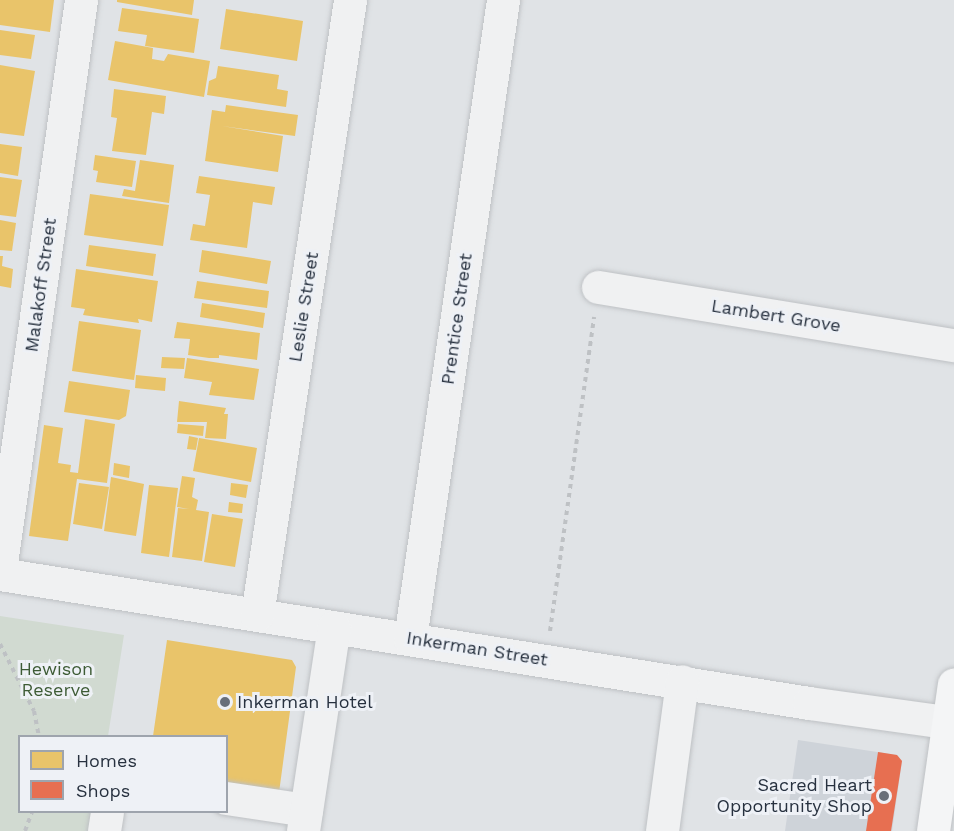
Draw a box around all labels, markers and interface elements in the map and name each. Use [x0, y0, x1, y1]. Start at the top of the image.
street label: Malakoff Street [21, 216, 61, 354]
street label: Leslie Street [285, 250, 323, 364]
street label: Prentice Street [437, 252, 477, 386]
street label: Lambert Grove [710, 295, 842, 337]
street label: Inkerman Street [405, 627, 549, 671]
park label: Hewison Reserve [19, 659, 93, 702]
place label: Inkerman Hotel [237, 691, 373, 713]
marker: Inkerman Hotel [218, 695, 232, 709]
legend [18, 735, 228, 813]
text: Homes [76, 750, 137, 771]
place label: Sacred Heart Opportunity Shop [716, 775, 872, 818]
text: Shops [76, 780, 130, 801]
marker: Sacred Heart Opportunity Shop [877, 789, 891, 803]

